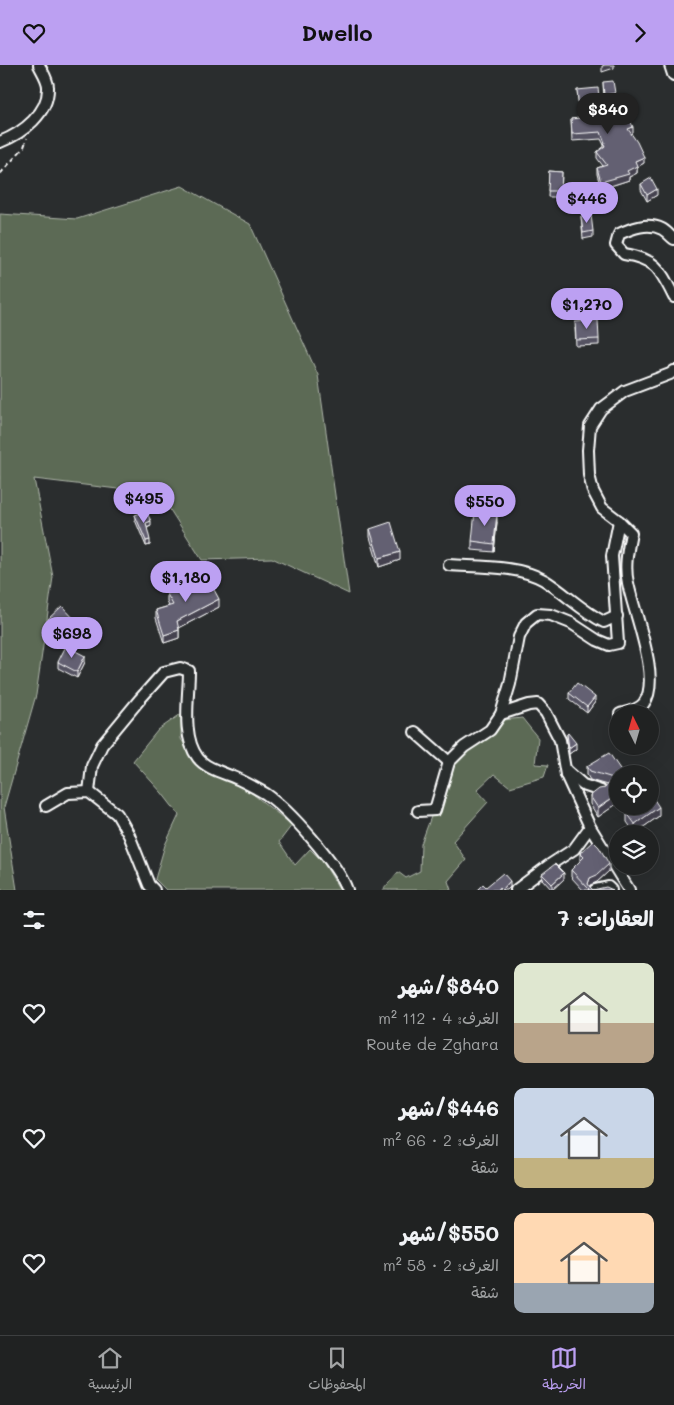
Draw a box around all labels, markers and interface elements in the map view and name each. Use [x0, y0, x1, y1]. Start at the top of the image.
text: Dwello [301, 18, 373, 47]
icon: heart [20, 19, 48, 47]
icon: forward [626, 19, 654, 47]
pin: $840 [578, 93, 638, 135]
text: $840 [588, 98, 628, 119]
pin: $446 [557, 181, 617, 224]
text: $446 [567, 187, 607, 208]
pin: $1,270 [546, 287, 628, 330]
text: $1,270 [562, 293, 612, 314]
pin: $495 [114, 481, 174, 524]
pin: $550 [455, 485, 515, 527]
text: $495 [125, 487, 164, 508]
text: $550 [466, 490, 504, 511]
pin: $1,180 [145, 561, 227, 603]
text: $1,180 [161, 566, 211, 587]
pin: $698 [42, 617, 102, 659]
text: $698 [52, 622, 92, 643]
north arrow [609, 705, 659, 755]
map controls [609, 705, 659, 875]
button: locate [609, 765, 659, 815]
button: layers [609, 825, 659, 875]
text: العقارات: 7 [558, 904, 654, 931]
icon: filters [20, 906, 48, 934]
text: $840/شهر [399, 972, 499, 999]
icon: home [554, 983, 614, 1043]
icon: heart [20, 999, 48, 1027]
text: الغرف: 4 · 112 m² [378, 1007, 499, 1028]
text: Route de Zghara [366, 1033, 499, 1054]
text: $446/شهر [400, 1094, 499, 1121]
icon: home [554, 1108, 614, 1168]
icon: heart [20, 1124, 48, 1152]
text: الغرف: 2 · 66 m² [383, 1129, 499, 1150]
text: شقة [471, 1156, 499, 1177]
text: $550/شهر [401, 1219, 499, 1246]
icon: home [554, 1233, 614, 1293]
icon: heart [20, 1249, 48, 1277]
text: الغرف: 2 · 58 m² [383, 1254, 499, 1275]
text: شقة [471, 1281, 499, 1302]
tab: الرئيسية [88, 1344, 132, 1397]
tab: المحفوظات [308, 1344, 366, 1397]
tab: الخريطة [542, 1344, 586, 1397]

